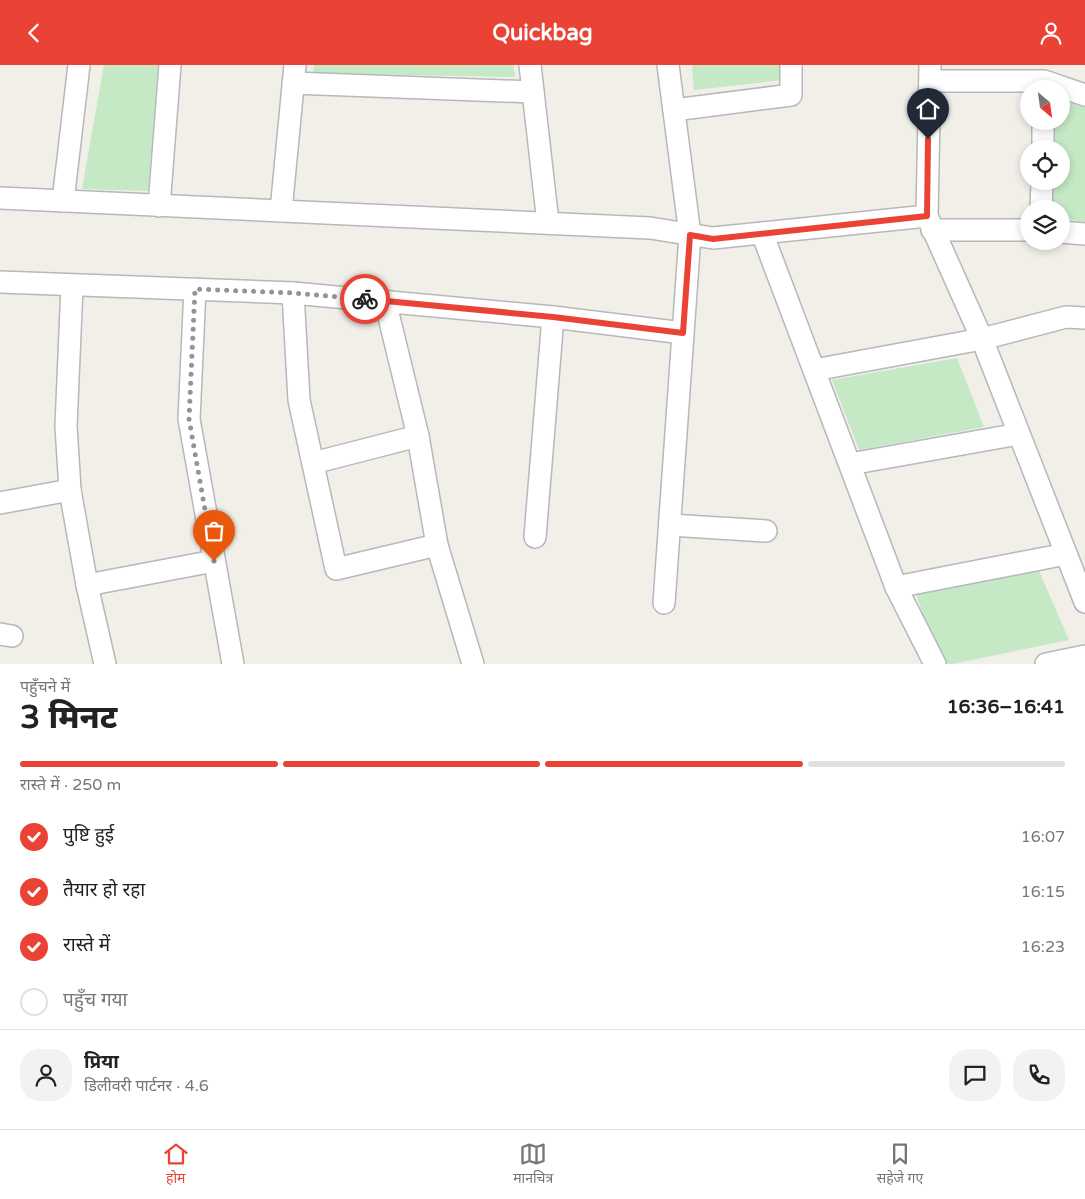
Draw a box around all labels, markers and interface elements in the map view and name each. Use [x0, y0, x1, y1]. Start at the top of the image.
icon: back [20, 19, 48, 47]
icon: person [1037, 19, 1065, 47]
text: Quickbag [492, 20, 593, 46]
north arrow [1020, 80, 1070, 130]
map controls [1020, 80, 1070, 250]
pin [907, 88, 949, 139]
icon: home [914, 95, 942, 123]
button: locate [1020, 140, 1070, 190]
button: layers [1020, 200, 1070, 250]
courier [340, 274, 390, 324]
icon: bike [351, 285, 379, 313]
pin [193, 510, 235, 561]
icon: bag [200, 517, 228, 545]
text: पहुँचने में [20, 677, 70, 697]
text: 16:36–16:41 [947, 696, 1065, 718]
text: 3 मिनट [20, 699, 117, 737]
text: रास्ते में · 250 m [20, 775, 121, 795]
icon: check [20, 823, 48, 851]
text: पुष्टि हुई [63, 824, 114, 846]
text: 16:07 [1021, 827, 1065, 847]
icon: check [20, 878, 48, 906]
text: तैयार हो रहा [63, 879, 145, 901]
text: 16:15 [1021, 882, 1065, 902]
icon: check [20, 933, 48, 961]
text: रास्ते में [63, 934, 110, 956]
text: 16:23 [1021, 937, 1065, 957]
text: पहुँच गया [63, 989, 128, 1011]
button: person [20, 1049, 72, 1101]
button: chat [949, 1049, 1001, 1101]
button: phone [1013, 1049, 1065, 1101]
text: प्रिया [84, 1051, 119, 1073]
text: डिलीवरी पार्टनर · 4.6 [84, 1076, 209, 1096]
tab: होम [162, 1140, 190, 1189]
tab: मानचित्र [513, 1140, 553, 1189]
tab: सहेजे गए [877, 1140, 923, 1189]

